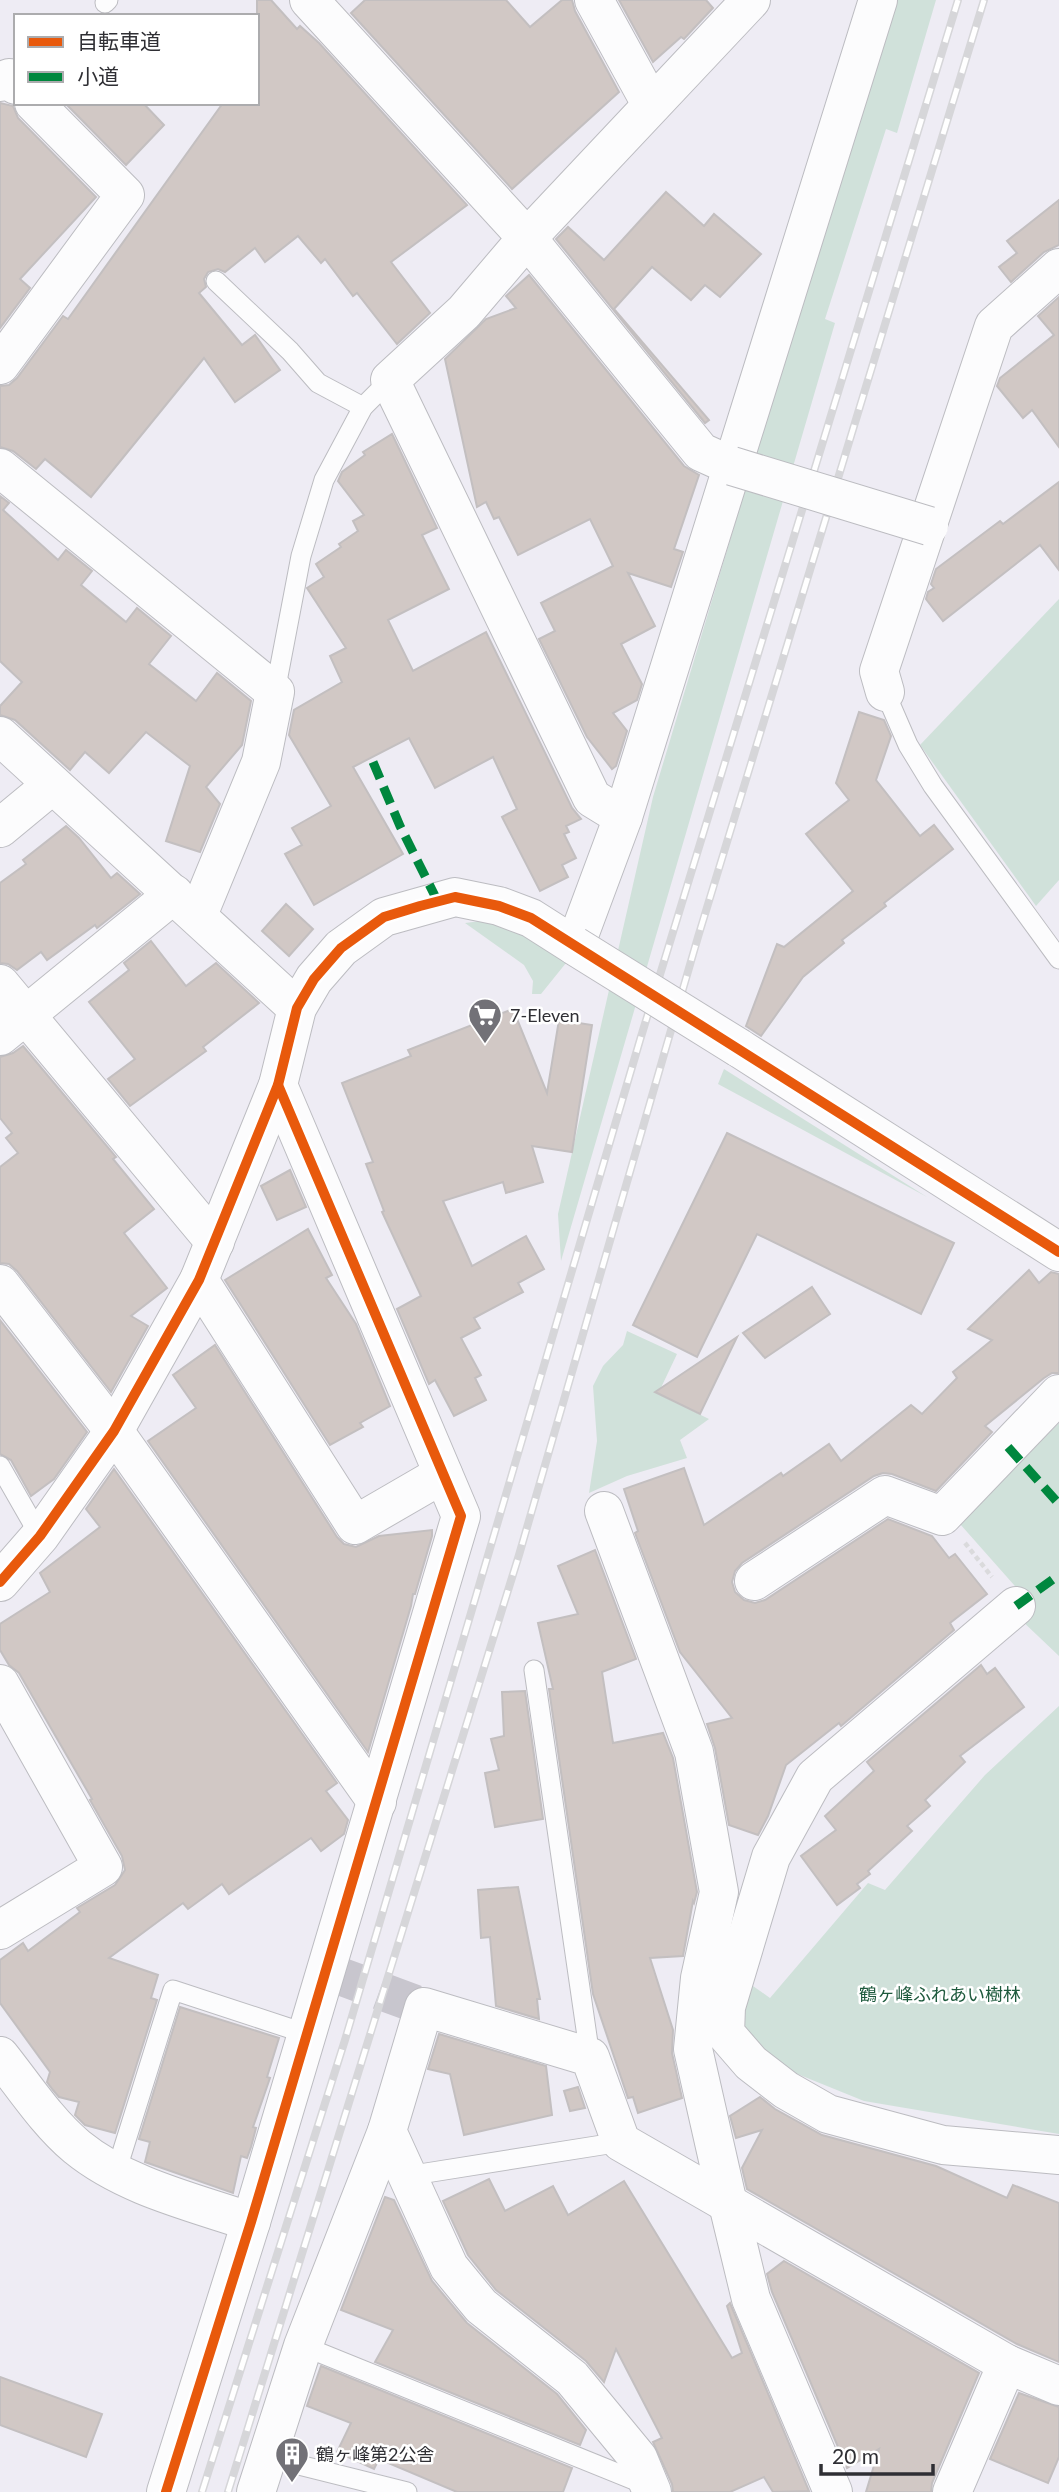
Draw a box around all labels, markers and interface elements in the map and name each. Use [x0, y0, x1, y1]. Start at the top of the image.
legend [14, 14, 259, 105]
text: 自転車道 [77, 28, 161, 53]
text: 小道 [77, 63, 119, 88]
supermarket icon: 7-Eleven [466, 996, 504, 1045]
place label: 7-Eleven [510, 1004, 580, 1026]
park label: 鶴ヶ峰ふれあい樹林 [859, 1983, 1021, 2005]
scale bar [821, 2432, 933, 2476]
building icon: 鶴ヶ峰第2公舎 [273, 2435, 311, 2484]
place label: 鶴ヶ峰第2公舎 [316, 2443, 434, 2465]
text: 20 m [832, 2443, 879, 2468]

